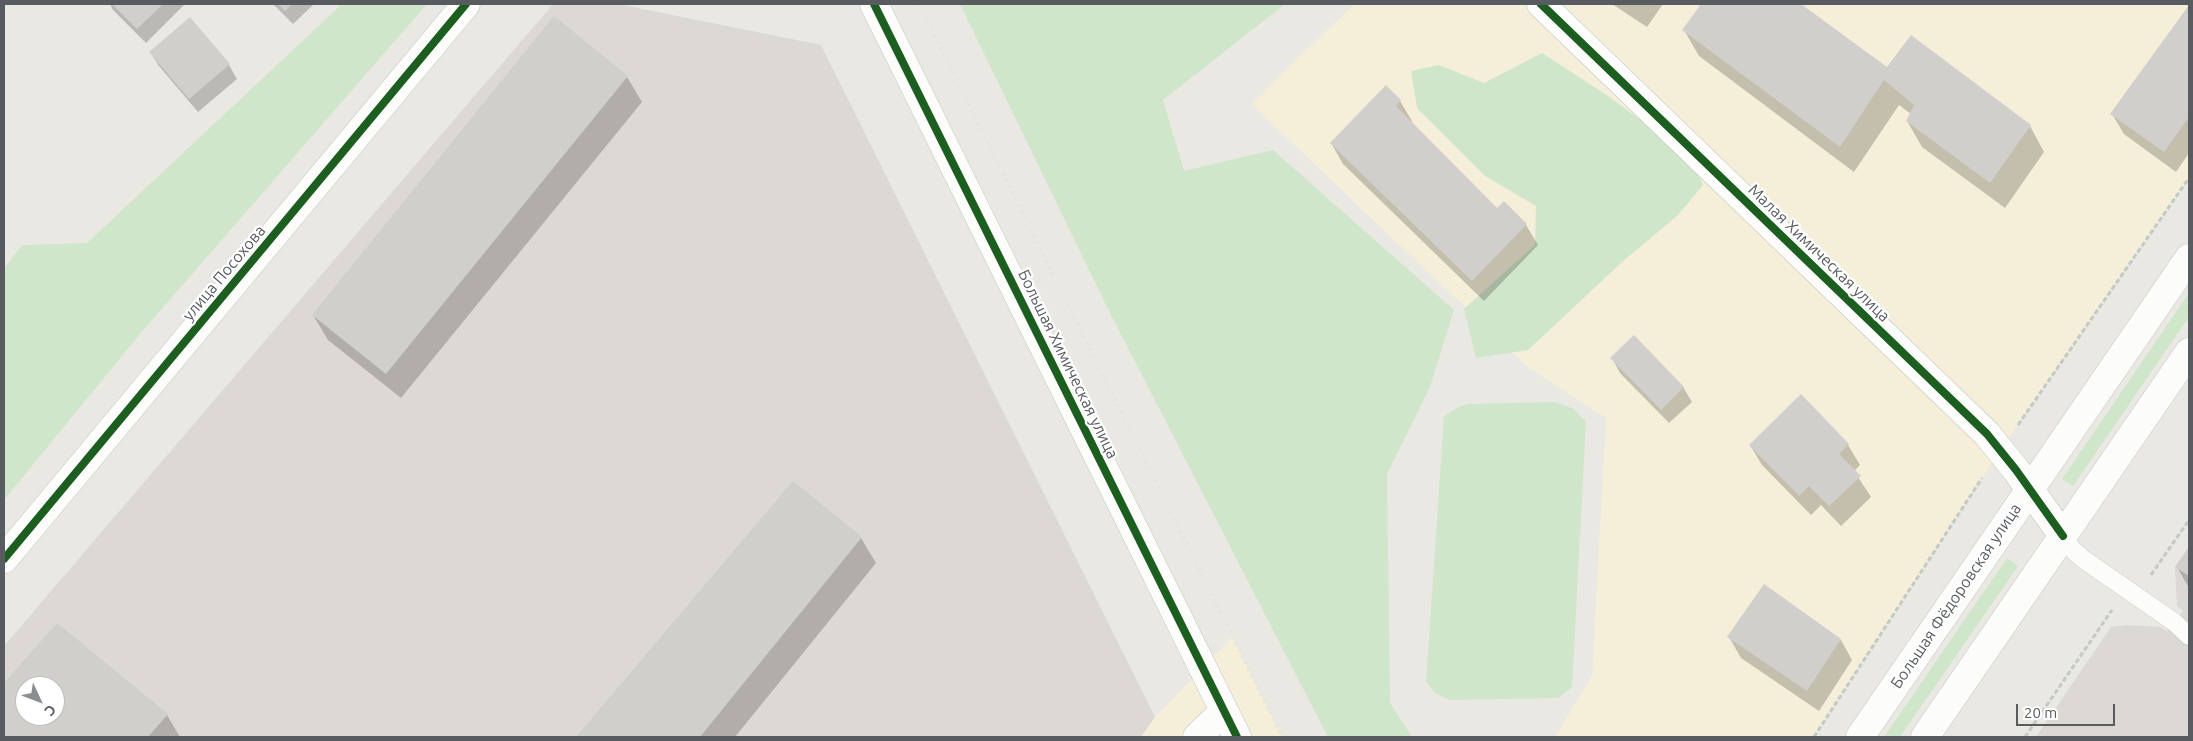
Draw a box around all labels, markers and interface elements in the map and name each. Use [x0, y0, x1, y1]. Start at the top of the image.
street label: Малая Химическая улица [1744, 180, 1894, 326]
street label: улица Посохова [178, 221, 270, 325]
street label: Большая Химическая улица [1014, 266, 1122, 462]
street label: Большая Фёдоровская улица [1887, 500, 2025, 692]
north arrow [15, 676, 65, 726]
scale bar [2018, 694, 2117, 726]
text: С [41, 702, 59, 719]
text: 20 m [2024, 704, 2057, 721]

